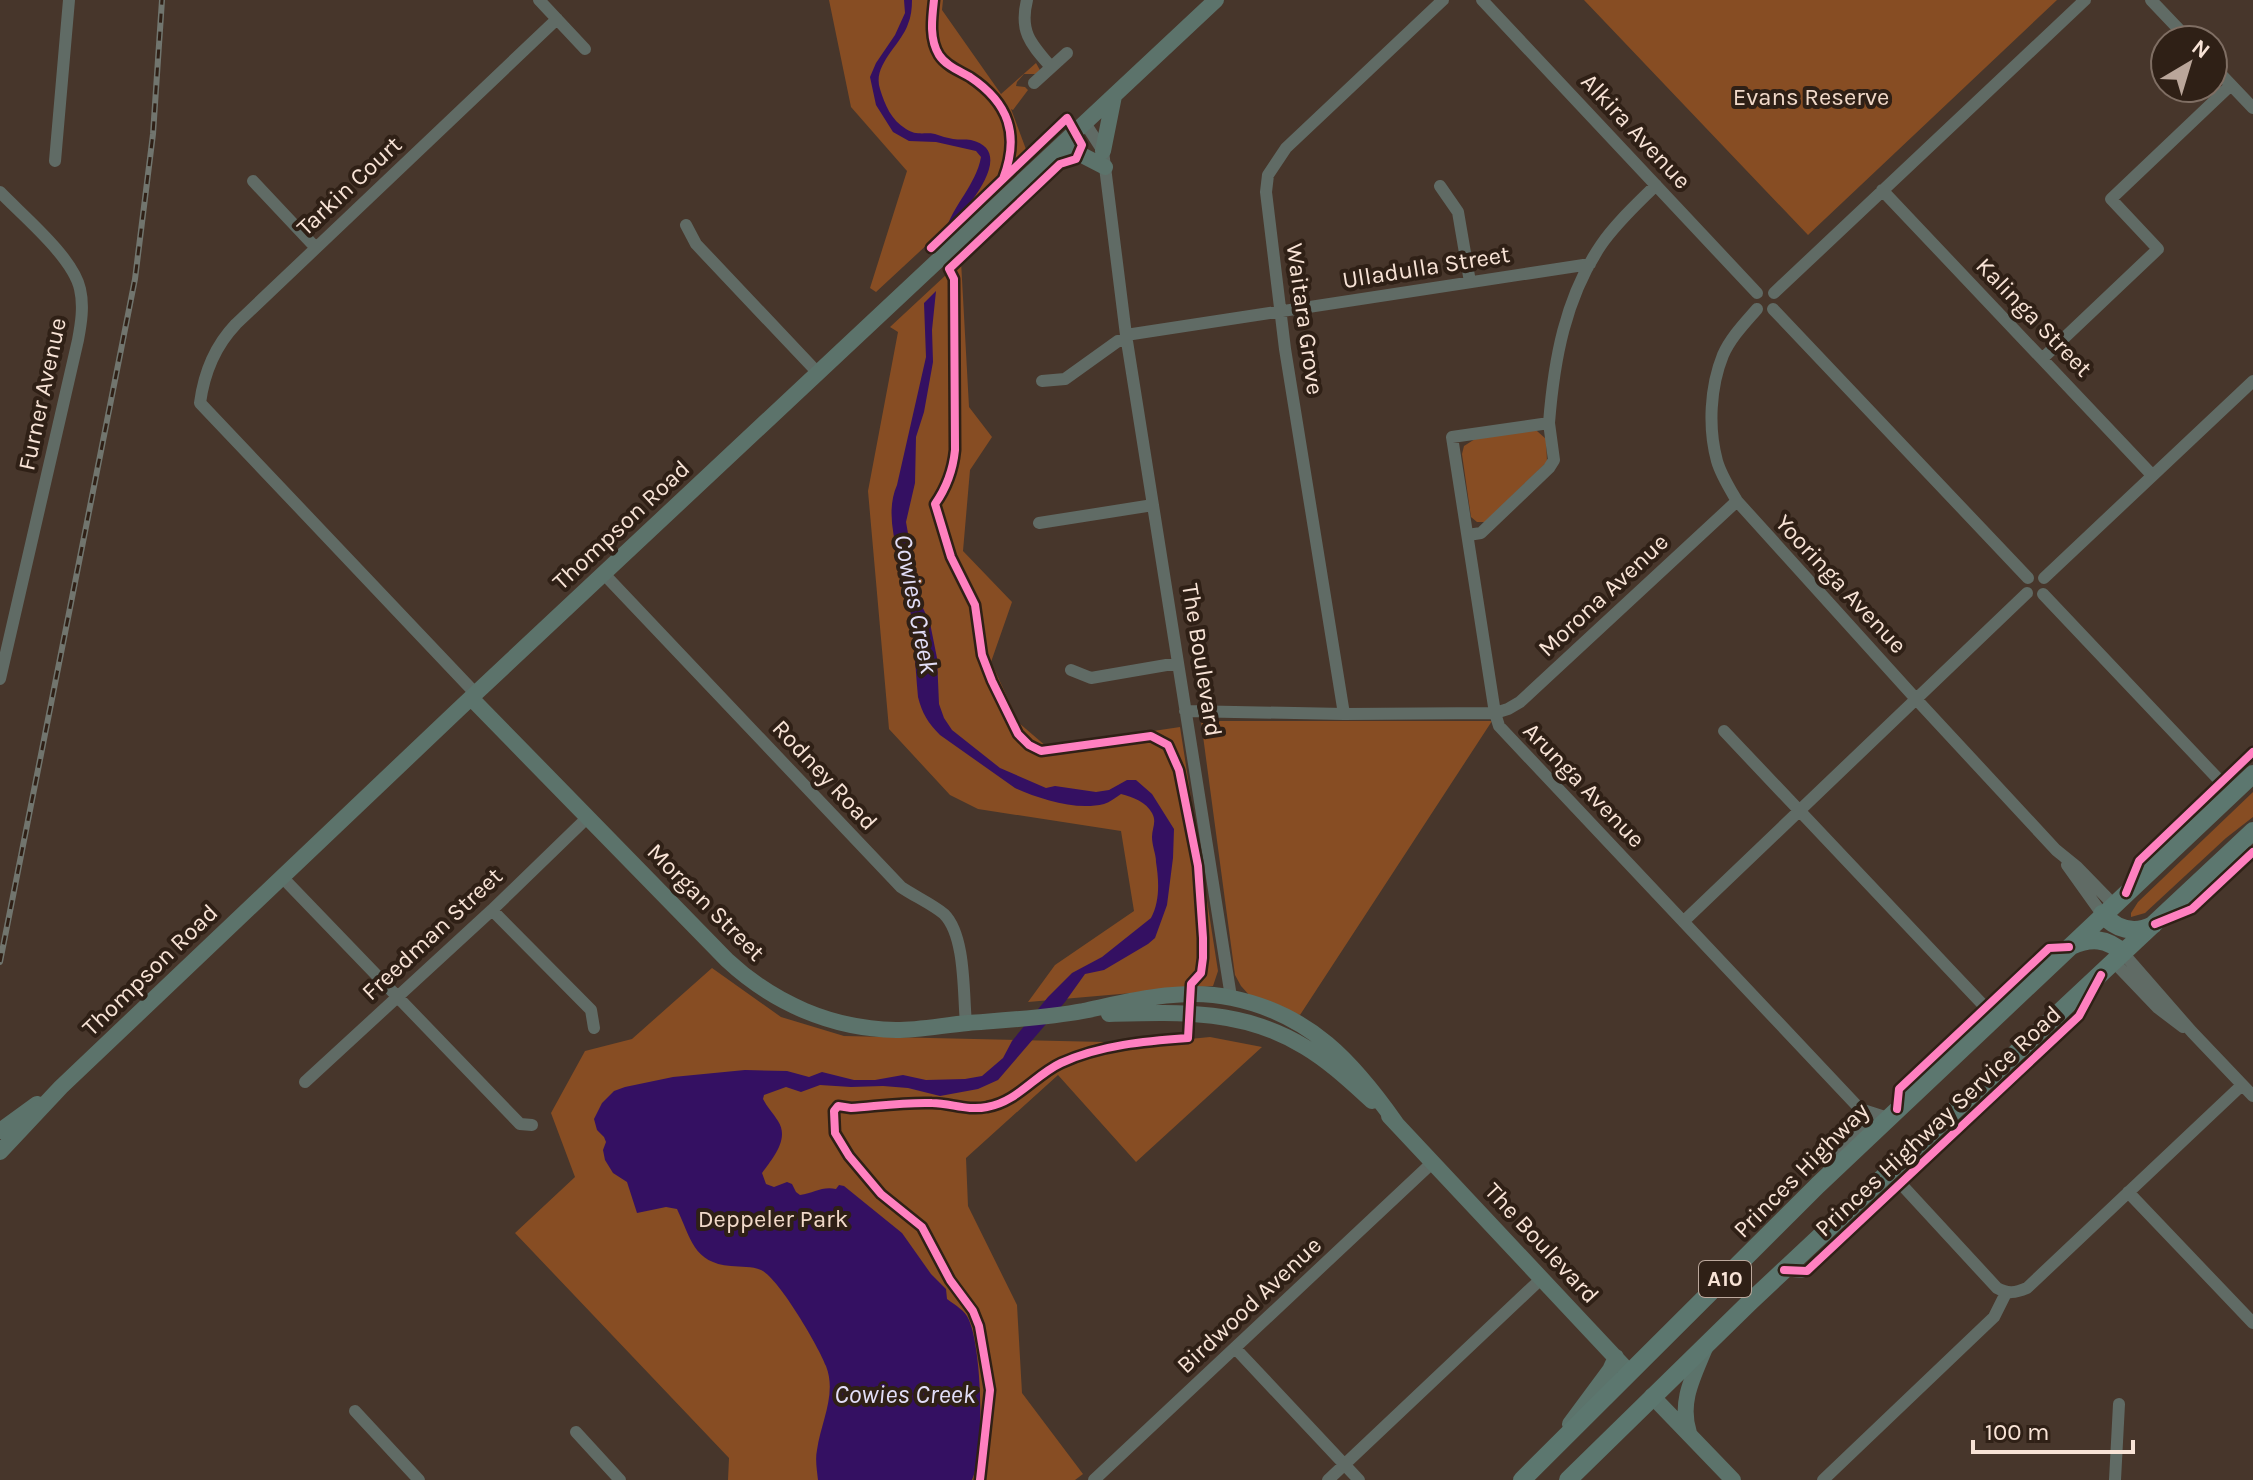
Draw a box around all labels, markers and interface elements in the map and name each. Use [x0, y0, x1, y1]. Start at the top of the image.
north arrow [2149, 24, 2229, 104]
text: N [2186, 34, 2215, 64]
street label: Alkira Avenue [1575, 67, 1697, 195]
park label: Evans Reserve [1733, 83, 1889, 111]
street label: Tarkin Court [291, 130, 407, 242]
street label: Ulladulla Street [1340, 240, 1512, 294]
street label: Waitara Grove [1281, 242, 1329, 396]
street label: Kalinga Street [1970, 252, 2098, 382]
street label: Furner Avenue [12, 315, 72, 473]
street label: Thompson Road [547, 454, 695, 596]
street label: Yooringa Avenue [1770, 509, 1912, 659]
street label: Morona Avenue [1532, 528, 1674, 662]
water label: Cowies Creek [887, 532, 945, 677]
street label: The Boulevard [1176, 582, 1228, 738]
street label: Rodney Road [767, 714, 883, 836]
street label: Arunga Avenue [1517, 717, 1651, 853]
street label: Morgan Street [641, 837, 771, 967]
street label: Freedman Street [356, 862, 508, 1006]
street label: Thompson Road [77, 898, 223, 1042]
street label: Princes Highway Service Road [1809, 1000, 2067, 1242]
street label: Princes Highway [1728, 1097, 1874, 1243]
street label: The Boulevard [1479, 1177, 1605, 1309]
park label: Deppeler Park [698, 1205, 848, 1233]
street label: Birdwood Avenue [1171, 1231, 1327, 1379]
road number: A10 [1699, 1261, 1751, 1297]
water label: Cowies Creek [834, 1379, 977, 1410]
scale bar [1973, 1404, 2133, 1454]
text: 100 m [1985, 1418, 2050, 1446]

